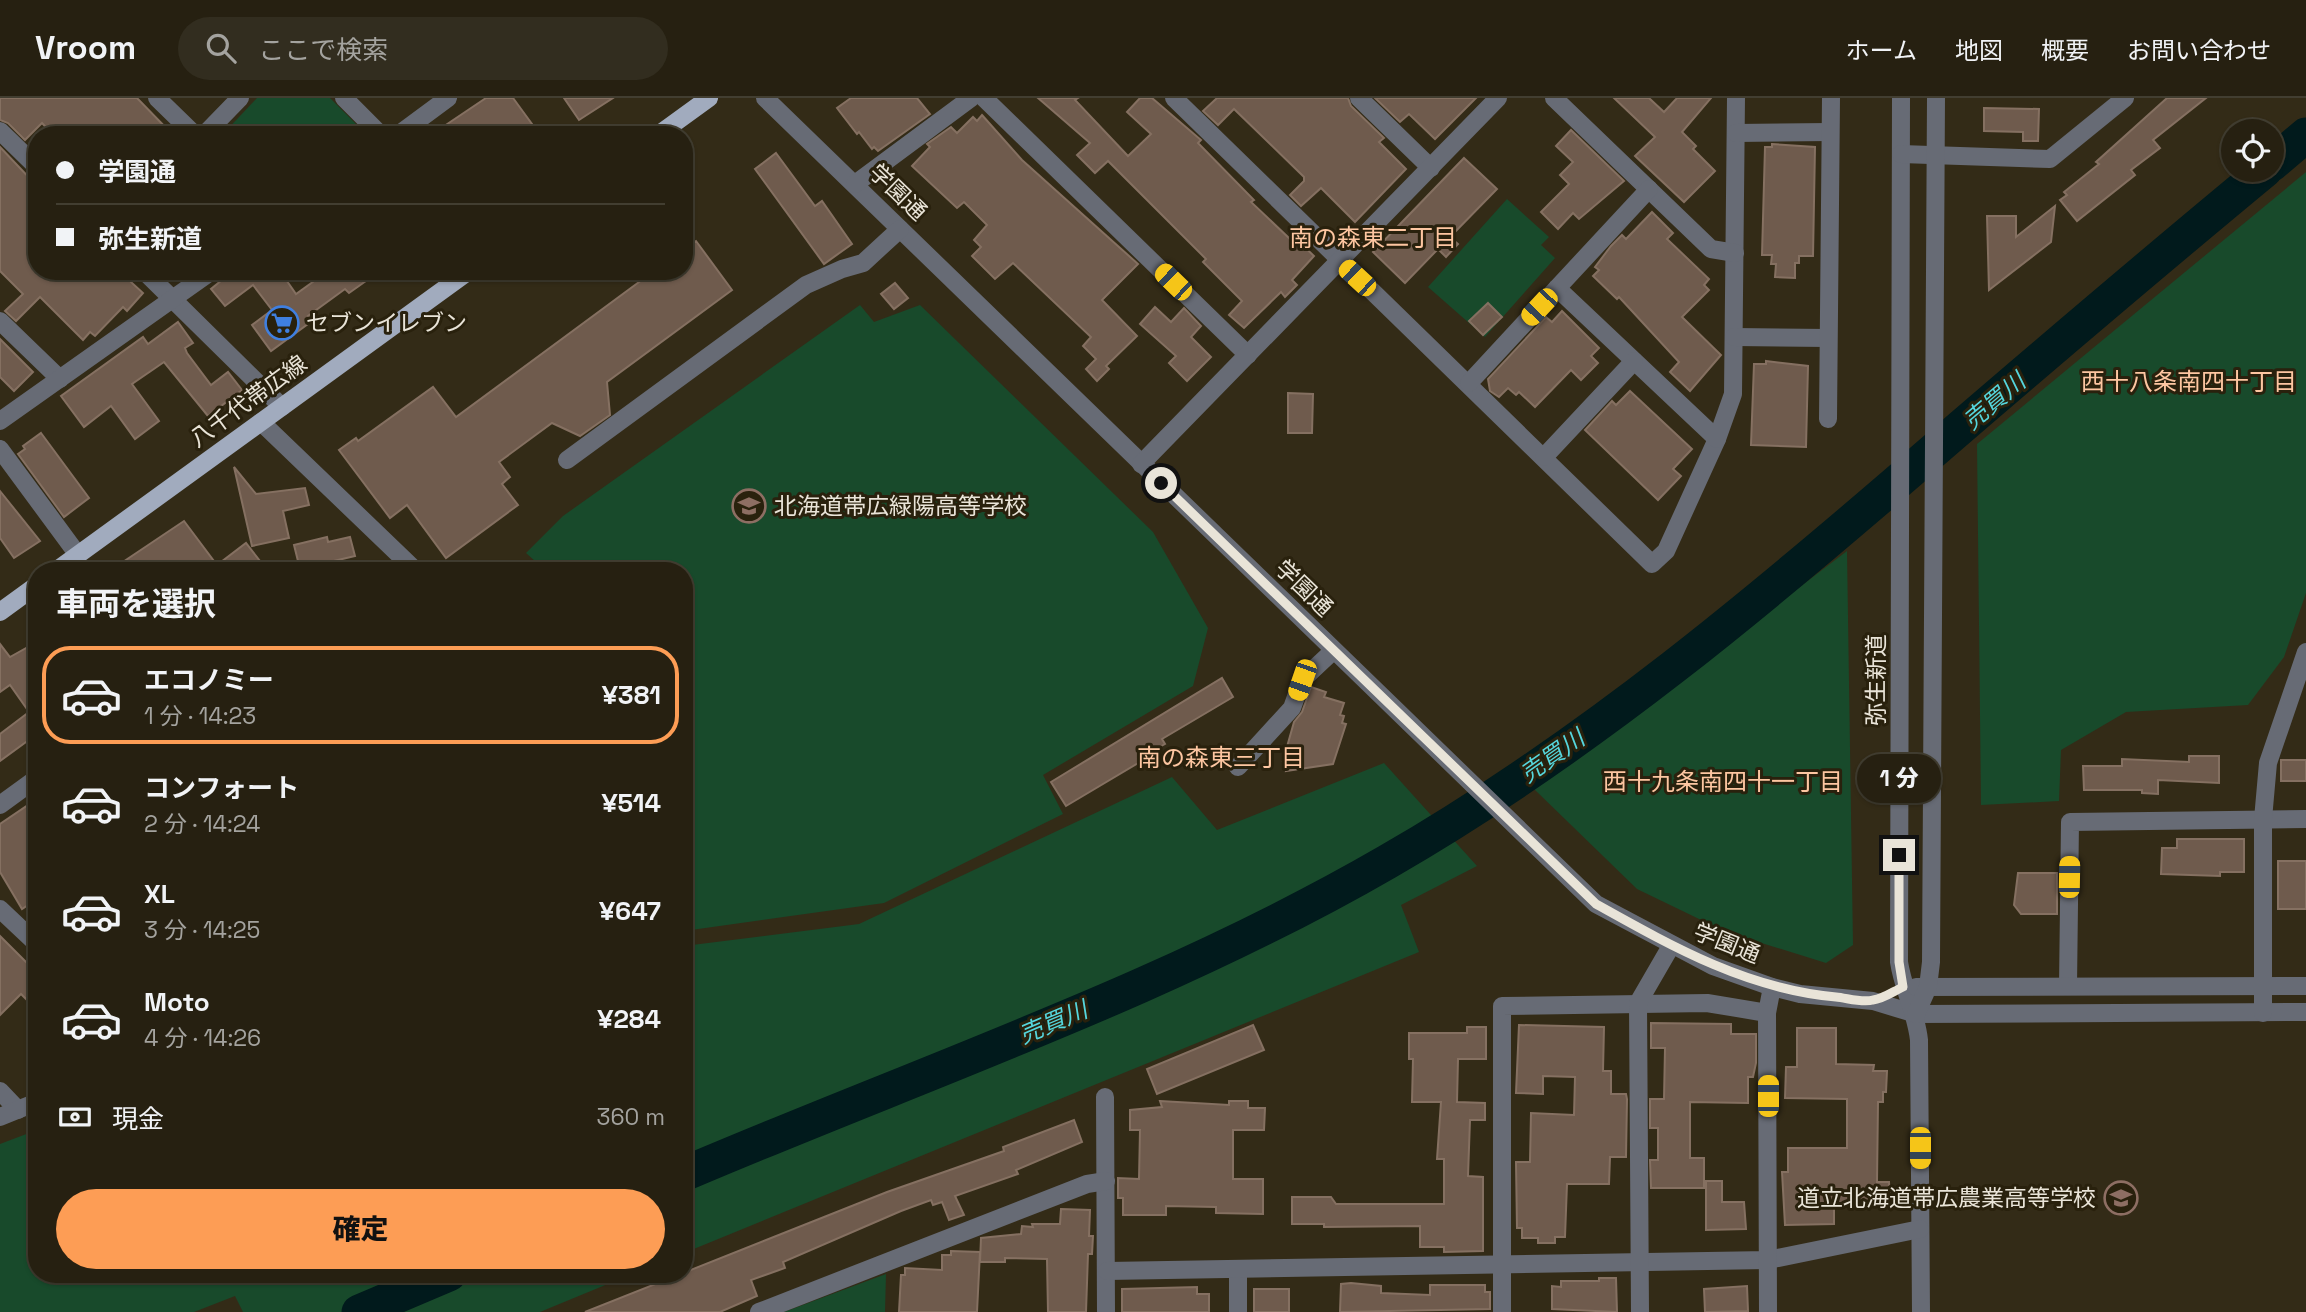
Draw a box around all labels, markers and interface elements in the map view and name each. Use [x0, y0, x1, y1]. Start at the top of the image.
search box [178, 17, 668, 80]
text: Vroom [35, 27, 136, 69]
icon: search [202, 29, 240, 67]
text: ここで検索 [258, 33, 388, 67]
text: ホーム [1846, 35, 1917, 66]
text: 地図 [1955, 35, 2003, 66]
text: 概要 [2041, 35, 2089, 66]
text: お問い合わせ [2127, 35, 2271, 66]
map controls [2221, 119, 2284, 182]
button: locate [2221, 119, 2284, 182]
text: 学園通 [98, 155, 176, 189]
street label: 学園通 [863, 157, 933, 227]
text: 弥生新道 [98, 222, 202, 256]
district label: 南の森東二丁目 [1289, 222, 1457, 253]
car [1335, 256, 1380, 300]
car [1151, 260, 1196, 304]
car [1517, 284, 1562, 330]
supermarket icon: セブンイレブン [263, 304, 301, 342]
place label: セブンイレブン [306, 308, 467, 338]
street label: 八千代帯広線 [183, 348, 313, 454]
water label: 売買川 [1956, 364, 2034, 436]
district label: 西十八条南四十丁目 [2081, 366, 2297, 397]
route start [1145, 467, 1177, 499]
school or university icon: 北海道帯広緑陽高等学校 [730, 487, 768, 525]
place label: 北海道帯広緑陽高等学校 [774, 491, 1027, 521]
street label: 学園通 [1269, 553, 1339, 623]
text: 車両を選択 [56, 584, 216, 624]
street label: 弥生新道 [1861, 634, 1891, 726]
car [1286, 657, 1319, 703]
text: エコノミー [144, 663, 274, 697]
icon: car [60, 664, 123, 727]
text: ¥381 [602, 678, 661, 712]
text: 1 分 · 14:23 [144, 701, 256, 731]
water label: 売買川 [1514, 721, 1593, 789]
district label: 南の森東三丁目 [1137, 742, 1305, 773]
callout: 1 分 [1857, 754, 1941, 802]
text: 1 分 [1879, 763, 1919, 793]
district label: 西十九条南四十一丁目 [1603, 766, 1843, 797]
text: コンフォート [144, 771, 299, 805]
icon: car [60, 772, 123, 835]
text: ¥514 [601, 786, 661, 820]
text: 2 分 · 14:24 [144, 809, 260, 839]
route end [1883, 839, 1915, 871]
car [2059, 856, 2080, 898]
text: XL [144, 877, 175, 911]
icon: car [60, 880, 123, 943]
text: ¥647 [599, 894, 661, 928]
text: 3 分 · 14:25 [144, 915, 260, 945]
street label: 学園通 [1689, 916, 1765, 970]
text: Moto [144, 985, 210, 1019]
icon: car [60, 988, 123, 1051]
water label: 売買川 [1014, 992, 1095, 1050]
text: ¥284 [597, 1002, 661, 1036]
text: 4 分 · 14:26 [144, 1023, 261, 1053]
car [1758, 1075, 1779, 1117]
icon: cash [56, 1098, 94, 1136]
text: 現金 [112, 1102, 164, 1136]
text: 360 m [597, 1102, 665, 1132]
car [1910, 1127, 1931, 1169]
school or university icon: 道立北海道帯広農業高等学校 [2102, 1179, 2140, 1217]
place label: 道立北海道帯広農業高等学校 [1797, 1183, 2096, 1213]
button: 確定 [56, 1189, 665, 1269]

